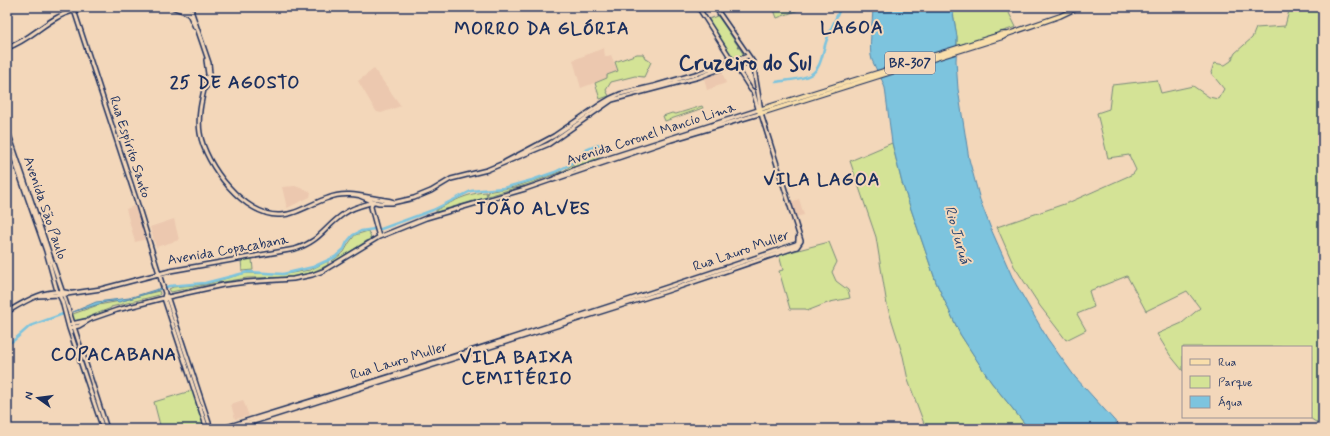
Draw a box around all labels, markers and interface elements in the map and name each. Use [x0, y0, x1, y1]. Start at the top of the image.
district label: LAGOA [820, 16, 884, 40]
district label: MORRO DA GLÓRIA [454, 17, 630, 41]
district label: Cruzeiro do Sul [678, 50, 812, 78]
road number: BR-307 [885, 52, 935, 74]
district label: 25 DE AGOSTO [170, 71, 300, 95]
street label: Rua Espírito Santo [105, 94, 155, 200]
street label: Avenida Coronel Mancio Lima [564, 98, 739, 170]
street label: Avenida São Paulo [19, 154, 71, 262]
district label: VILA LAGOA [763, 168, 881, 192]
district label: JOÃO ALVES [475, 197, 591, 221]
water label: Rio Juruá [939, 203, 975, 267]
street label: Rua Lauro Muller [690, 226, 792, 276]
street label: Avenida Copacabana [166, 230, 291, 270]
street label: Rua Lauro Muller [348, 338, 450, 384]
district label: COPACABANA [51, 343, 177, 367]
district label: VILA BAIXA CEMITÉRIO [460, 346, 574, 391]
legend [1182, 346, 1312, 418]
text: Rua [1218, 355, 1236, 371]
text: Parque [1218, 375, 1253, 391]
north arrow [18, 378, 58, 418]
text: N [22, 391, 37, 401]
text: Água [1218, 395, 1242, 411]

